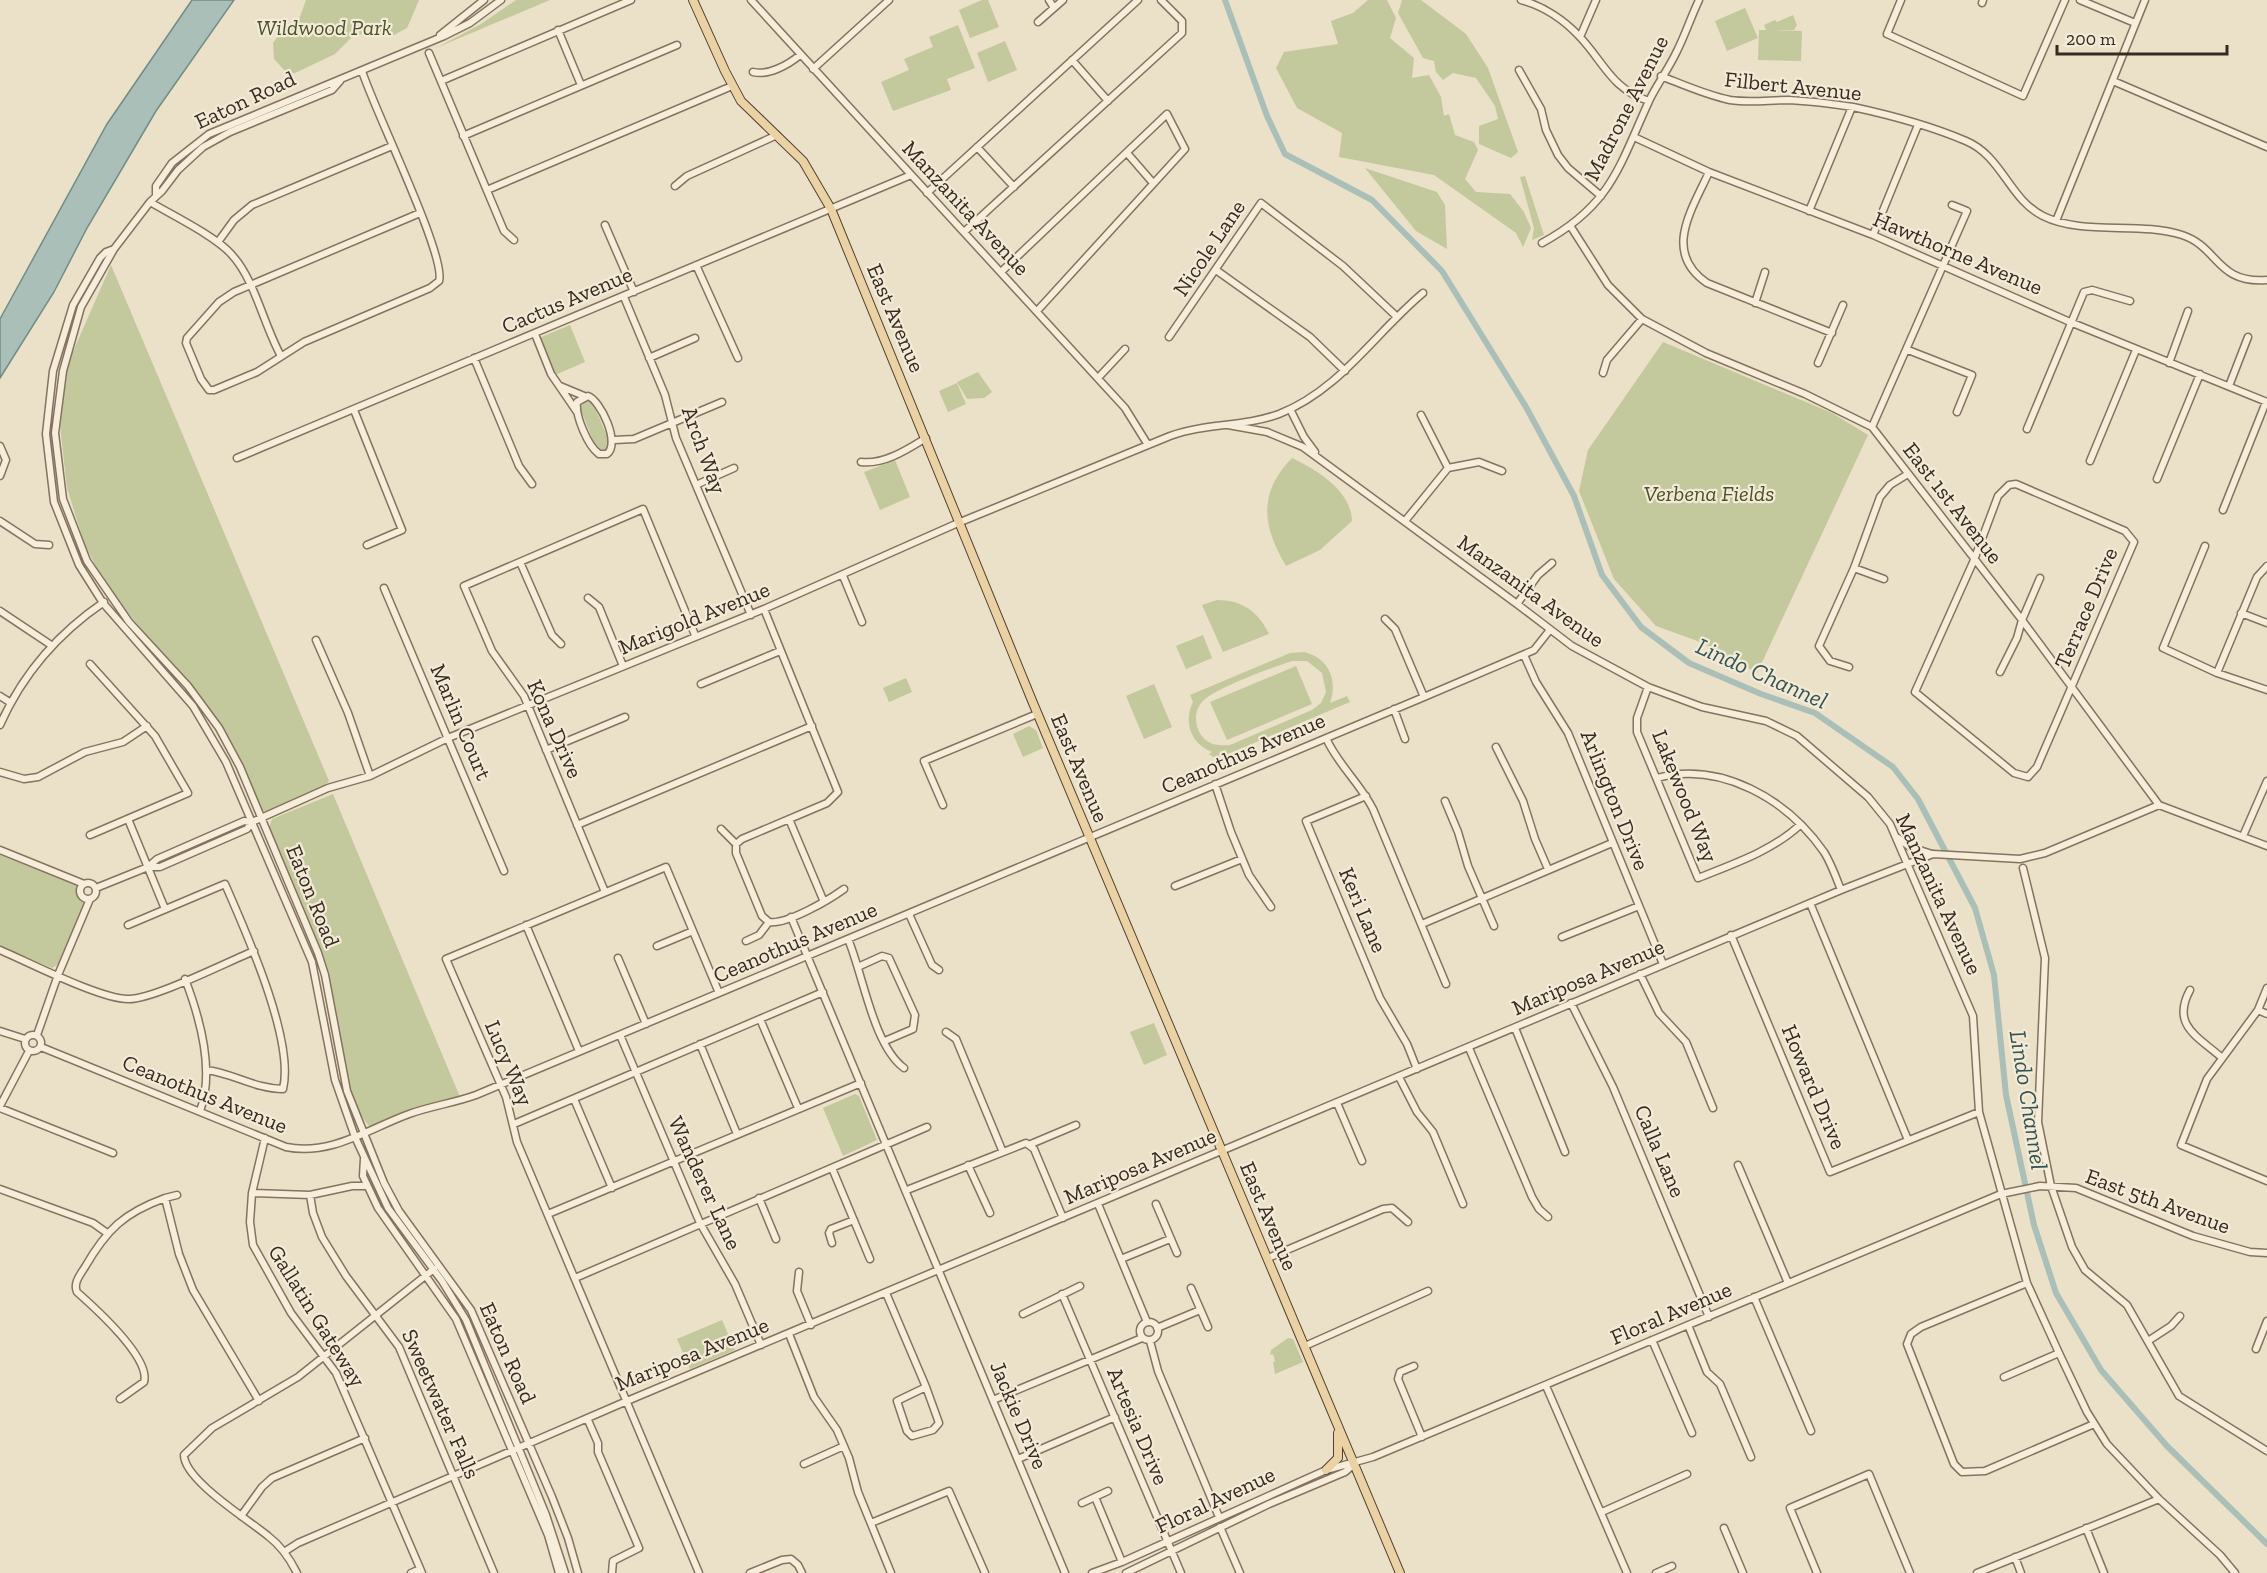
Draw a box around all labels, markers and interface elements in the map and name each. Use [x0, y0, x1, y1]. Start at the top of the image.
park label: Wildwood Park [256, 14, 392, 41]
scale bar [2057, 18, 2226, 56]
text: 200 m [2066, 28, 2116, 50]
street label: Madrone Avenue [1578, 31, 1674, 185]
street label: Eaton Road [190, 65, 300, 135]
street label: Filbert Avenue [1723, 65, 1863, 107]
street label: Manzanita Avenue [897, 135, 1035, 281]
street label: Nicole Lane [1167, 195, 1251, 301]
street label: Hawthorne Avenue [1869, 205, 2047, 301]
street label: Cactus Avenue [498, 260, 636, 340]
street label: East Avenue [861, 260, 931, 376]
street label: Arch Way [676, 403, 733, 498]
street label: East 1st Avenue [1897, 437, 2009, 569]
park label: Verbena Fields [1644, 480, 1774, 507]
street label: Manzanita Avenue [1452, 529, 1610, 653]
street label: Terrace Drive [2048, 543, 2124, 673]
street label: Marigold Avenue [615, 575, 773, 661]
water label: Lindo Channel [1692, 631, 1832, 715]
street label: Marlin Court [424, 660, 498, 785]
street label: Kona Drive [521, 676, 589, 782]
street label: Ceanothus Avenue [1157, 706, 1329, 800]
street label: East Avenue [1045, 710, 1115, 826]
street label: Arlington Drive [1575, 726, 1655, 874]
street label: Lakewood Way [1646, 726, 1724, 867]
street label: Manzanita Avenue [1890, 809, 1988, 979]
street label: Eaton Road [280, 841, 346, 951]
street label: Keri Lane [1333, 863, 1393, 957]
street label: Ceanothus Avenue [709, 895, 881, 989]
street label: Mariposa Avenue [1508, 933, 1668, 1021]
street label: Lucy Way [479, 1016, 539, 1111]
street label: Howard Drive [1776, 1021, 1852, 1153]
water label: Lindo Channel [2004, 1028, 2054, 1172]
street label: Ceanothus Avenue [119, 1049, 291, 1139]
street label: Calla Lane [1628, 1101, 1692, 1201]
street label: Wanderer Lane [662, 1112, 748, 1254]
street label: Mariposa Avenue [1060, 1122, 1220, 1210]
street label: East Avenue [1234, 1158, 1304, 1274]
street label: East 5th Avenue [2082, 1162, 2234, 1240]
street label: Gallatin Gateway [262, 1240, 372, 1393]
street label: Floral Avenue [1606, 1275, 1736, 1351]
street label: Eaton Road [474, 1298, 542, 1408]
street label: Mariposa Avenue [611, 1311, 773, 1397]
street label: Sweetwater Falls [396, 1325, 486, 1483]
street label: Jackie Drive [984, 1357, 1054, 1473]
street label: Artesia Drive [1101, 1363, 1175, 1489]
street label: Floral Avenue [1151, 1460, 1279, 1540]

